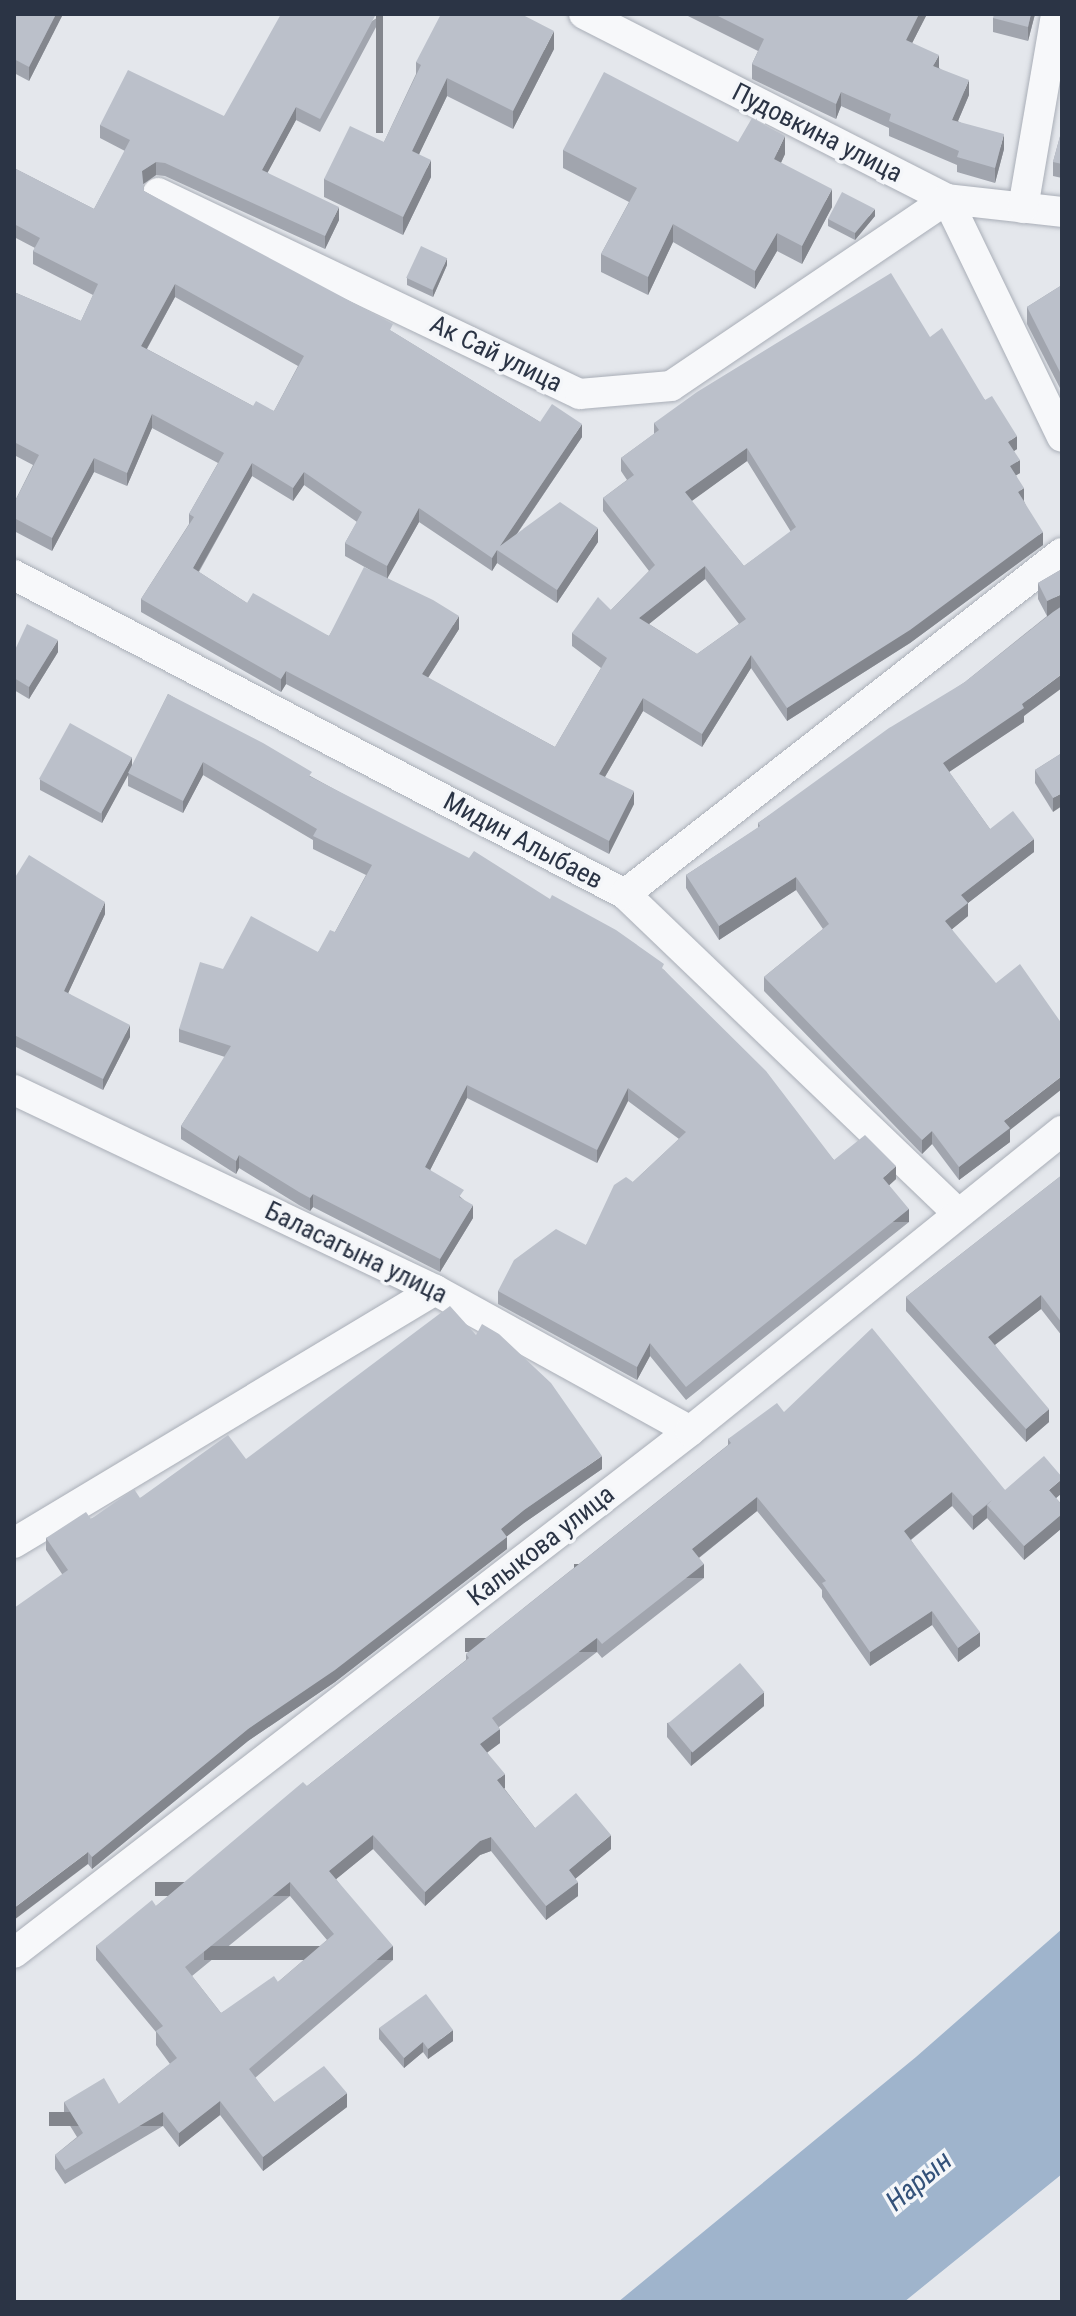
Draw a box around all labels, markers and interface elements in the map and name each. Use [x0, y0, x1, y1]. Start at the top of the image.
street label: Пудовкина улица [727, 77, 907, 189]
street label: Ак Сай улица [425, 309, 567, 399]
street label: Мидин Алыбаев [438, 786, 608, 896]
street label: Баласагына улица [260, 1195, 452, 1311]
street label: Калыкова улица [461, 1479, 621, 1613]
water label: Нарын [879, 2144, 959, 2218]

